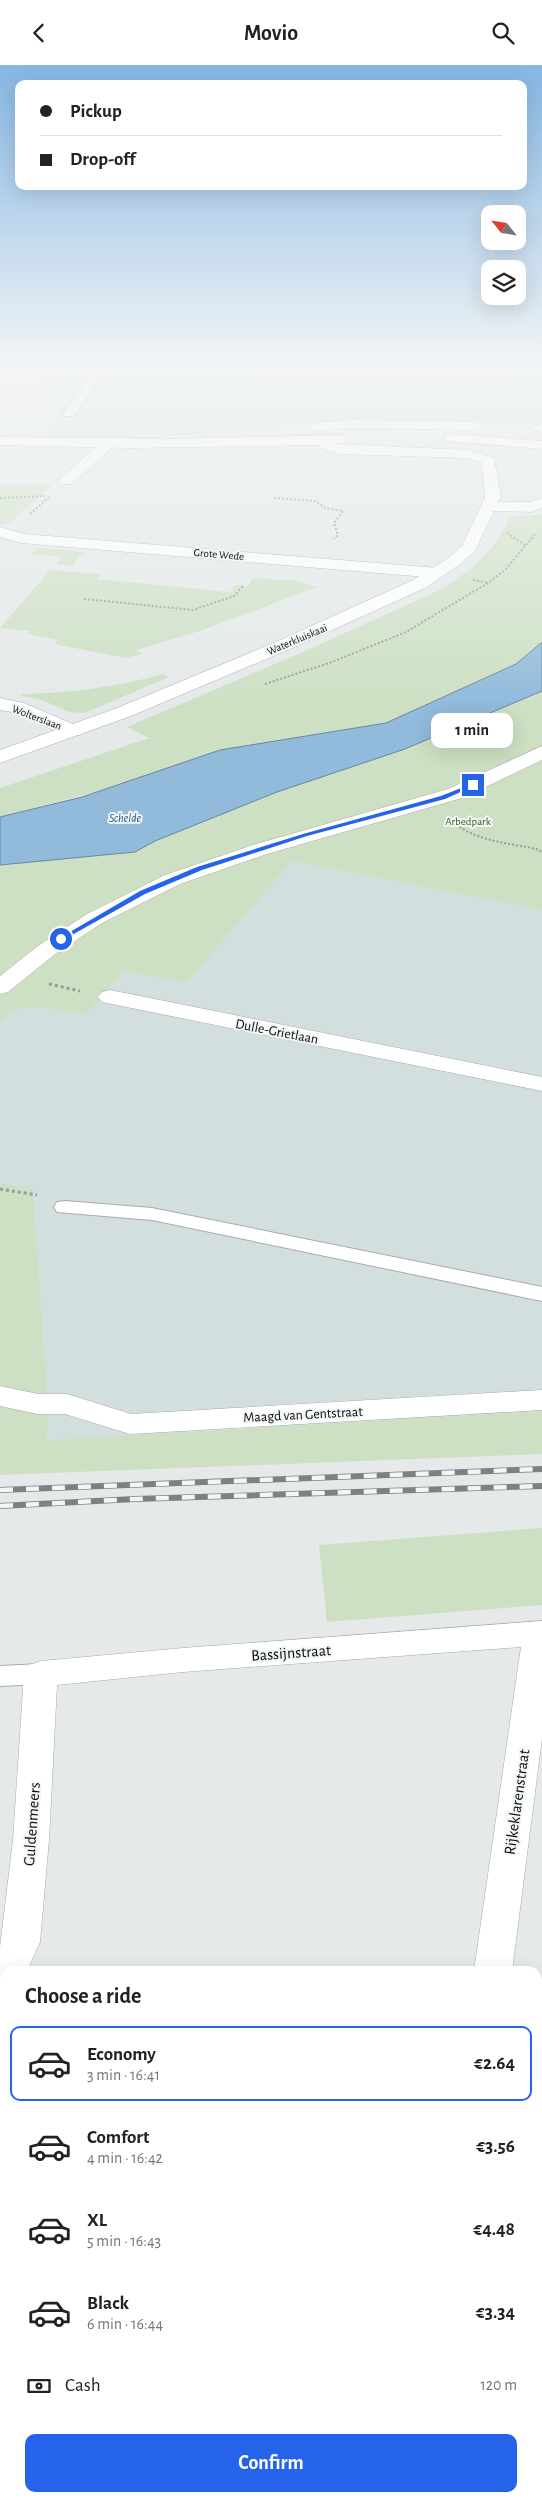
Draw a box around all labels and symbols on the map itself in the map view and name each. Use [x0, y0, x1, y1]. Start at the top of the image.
north arrow [481, 205, 526, 250]
street label: Grote Wede [193, 547, 245, 562]
street label: Waterkluiskaai [266, 622, 329, 657]
street label: Wolterslaan [11, 703, 63, 732]
callout: 1 min [432, 713, 514, 747]
route end [462, 774, 484, 796]
water label: Schelde [109, 812, 142, 824]
park label: Arbedpark [445, 816, 491, 827]
route start [50, 928, 72, 950]
street label: Dulle-Grietlaan [234, 1017, 320, 1047]
street label: Maagd van Gentstraat [243, 1405, 364, 1425]
street label: Bassijnstraat [251, 1642, 332, 1665]
street label: Rijkeklarenstraat [502, 1748, 533, 1856]
street label: Guldenmeers [21, 1782, 43, 1866]

